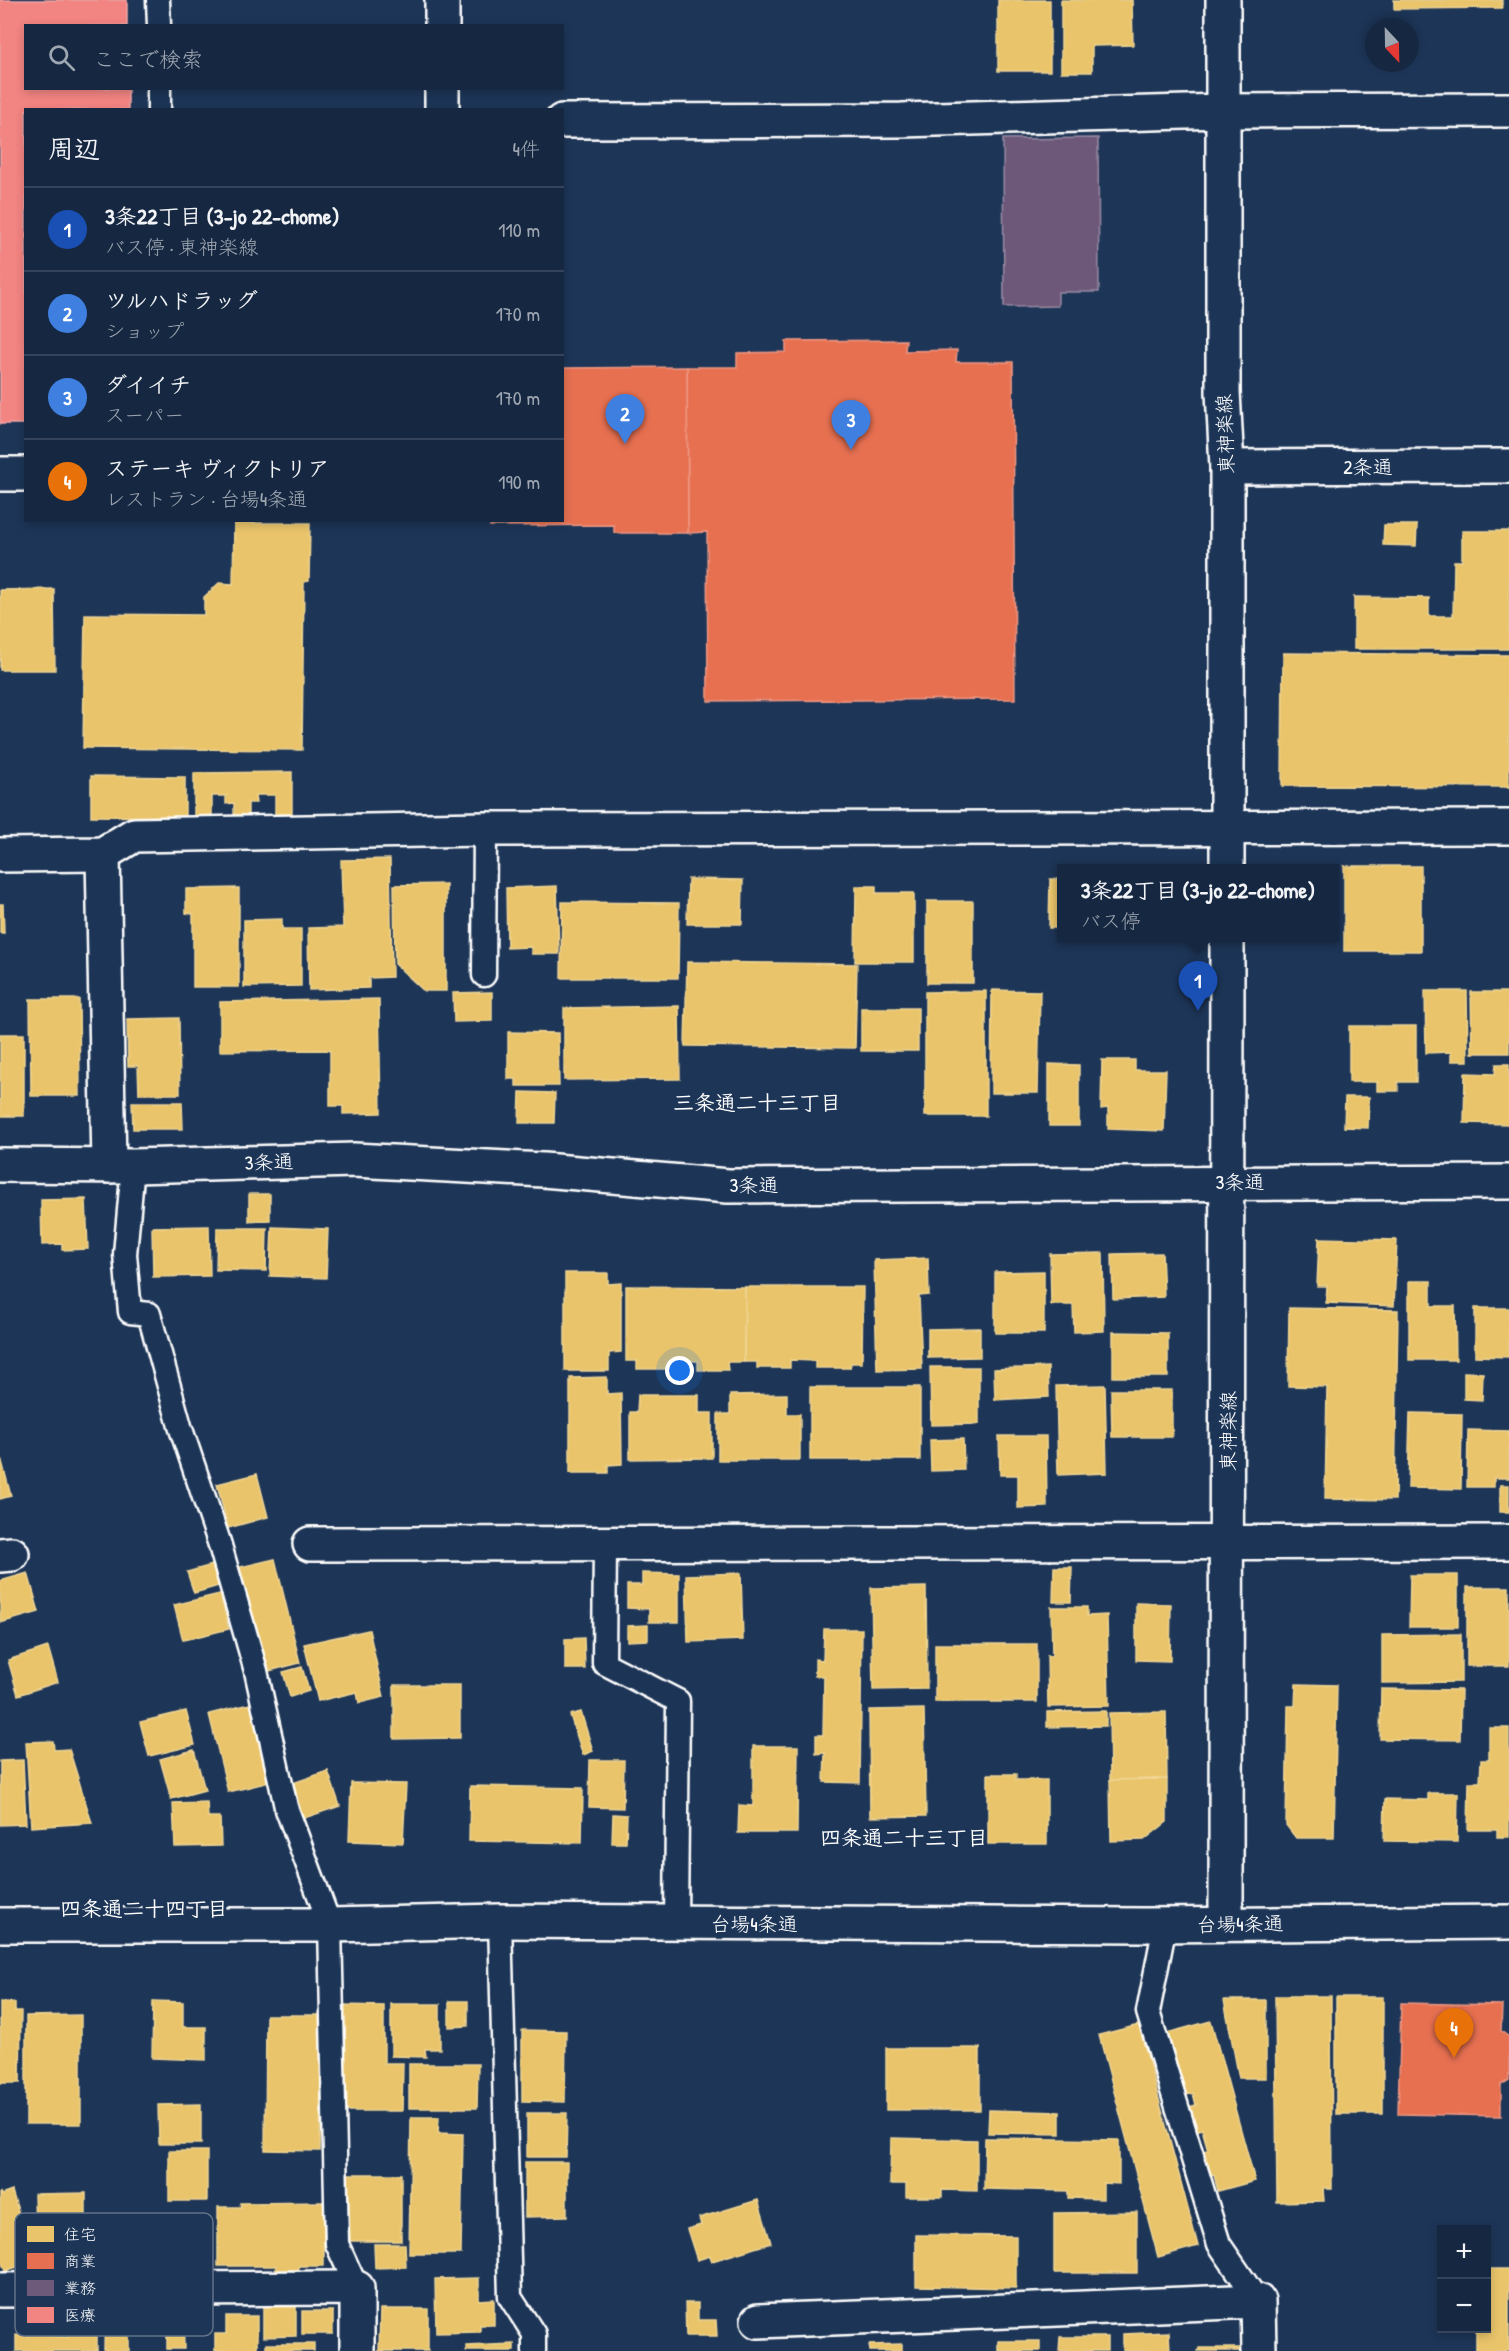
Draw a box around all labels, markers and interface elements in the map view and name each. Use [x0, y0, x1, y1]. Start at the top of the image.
north arrow [1365, 18, 1419, 72]
search box [24, 24, 564, 90]
icon: search [45, 41, 78, 74]
text: ここで検索 [93, 44, 203, 74]
text: 周辺 [48, 131, 100, 166]
text: 4件 [513, 135, 540, 162]
text: 3条22丁目 (3-jo 22-chome) [105, 201, 340, 231]
text: 1 [64, 216, 71, 243]
text: 110 m [498, 216, 540, 243]
text: バス停 · 東神楽線 [105, 233, 258, 260]
text: ツルハドラッグ [105, 285, 258, 315]
text: 2 [63, 300, 72, 327]
text: 170 m [496, 300, 540, 327]
text: ショップ [105, 317, 184, 344]
text: ダイイチ [105, 369, 191, 399]
text: 3 [63, 384, 72, 411]
text: 170 m [496, 384, 540, 411]
pin: 2 [606, 394, 644, 444]
street label: 東神楽線 [1210, 394, 1239, 474]
pin: 3 [832, 400, 870, 450]
text: スーパー [105, 401, 184, 428]
text: ステーキ ヴィクトリア [105, 453, 329, 483]
street label: 2条通 [1343, 453, 1393, 480]
text: 4 [64, 468, 71, 495]
text: 190 m [498, 468, 540, 495]
text: レストラン · 台場4条通 [105, 485, 307, 512]
popup [1057, 864, 1339, 942]
text: 3条22丁目 (3-jo 22-chome) [1081, 875, 1315, 905]
text: バス停 [1081, 907, 1141, 934]
pin: 1 [1178, 962, 1218, 1011]
district label: 三条通二十三丁目 [673, 1088, 841, 1117]
street label: 3条通 [244, 1147, 294, 1176]
street label: 3条通 [1216, 1168, 1264, 1195]
street label: 3条通 [730, 1171, 778, 1198]
your location [665, 1356, 694, 1385]
street label: 東神楽線 [1214, 1391, 1241, 1471]
district label: 四条通二十三丁目 [820, 1823, 988, 1852]
district label: 四条通二十四丁目 [60, 1894, 228, 1923]
street label: 台場4条通 [1196, 1909, 1284, 1938]
street label: 台場4条通 [710, 1910, 798, 1937]
pin: 4 [1434, 2008, 1474, 2058]
legend [15, 2213, 213, 2336]
text: 住宅 [64, 2223, 96, 2245]
map controls [1437, 2225, 1491, 2333]
button: + [1437, 2225, 1491, 2279]
text: 商業 [64, 2250, 96, 2272]
text: 業務 [64, 2277, 96, 2299]
button: − [1437, 2279, 1491, 2333]
text: 医療 [64, 2304, 96, 2326]

